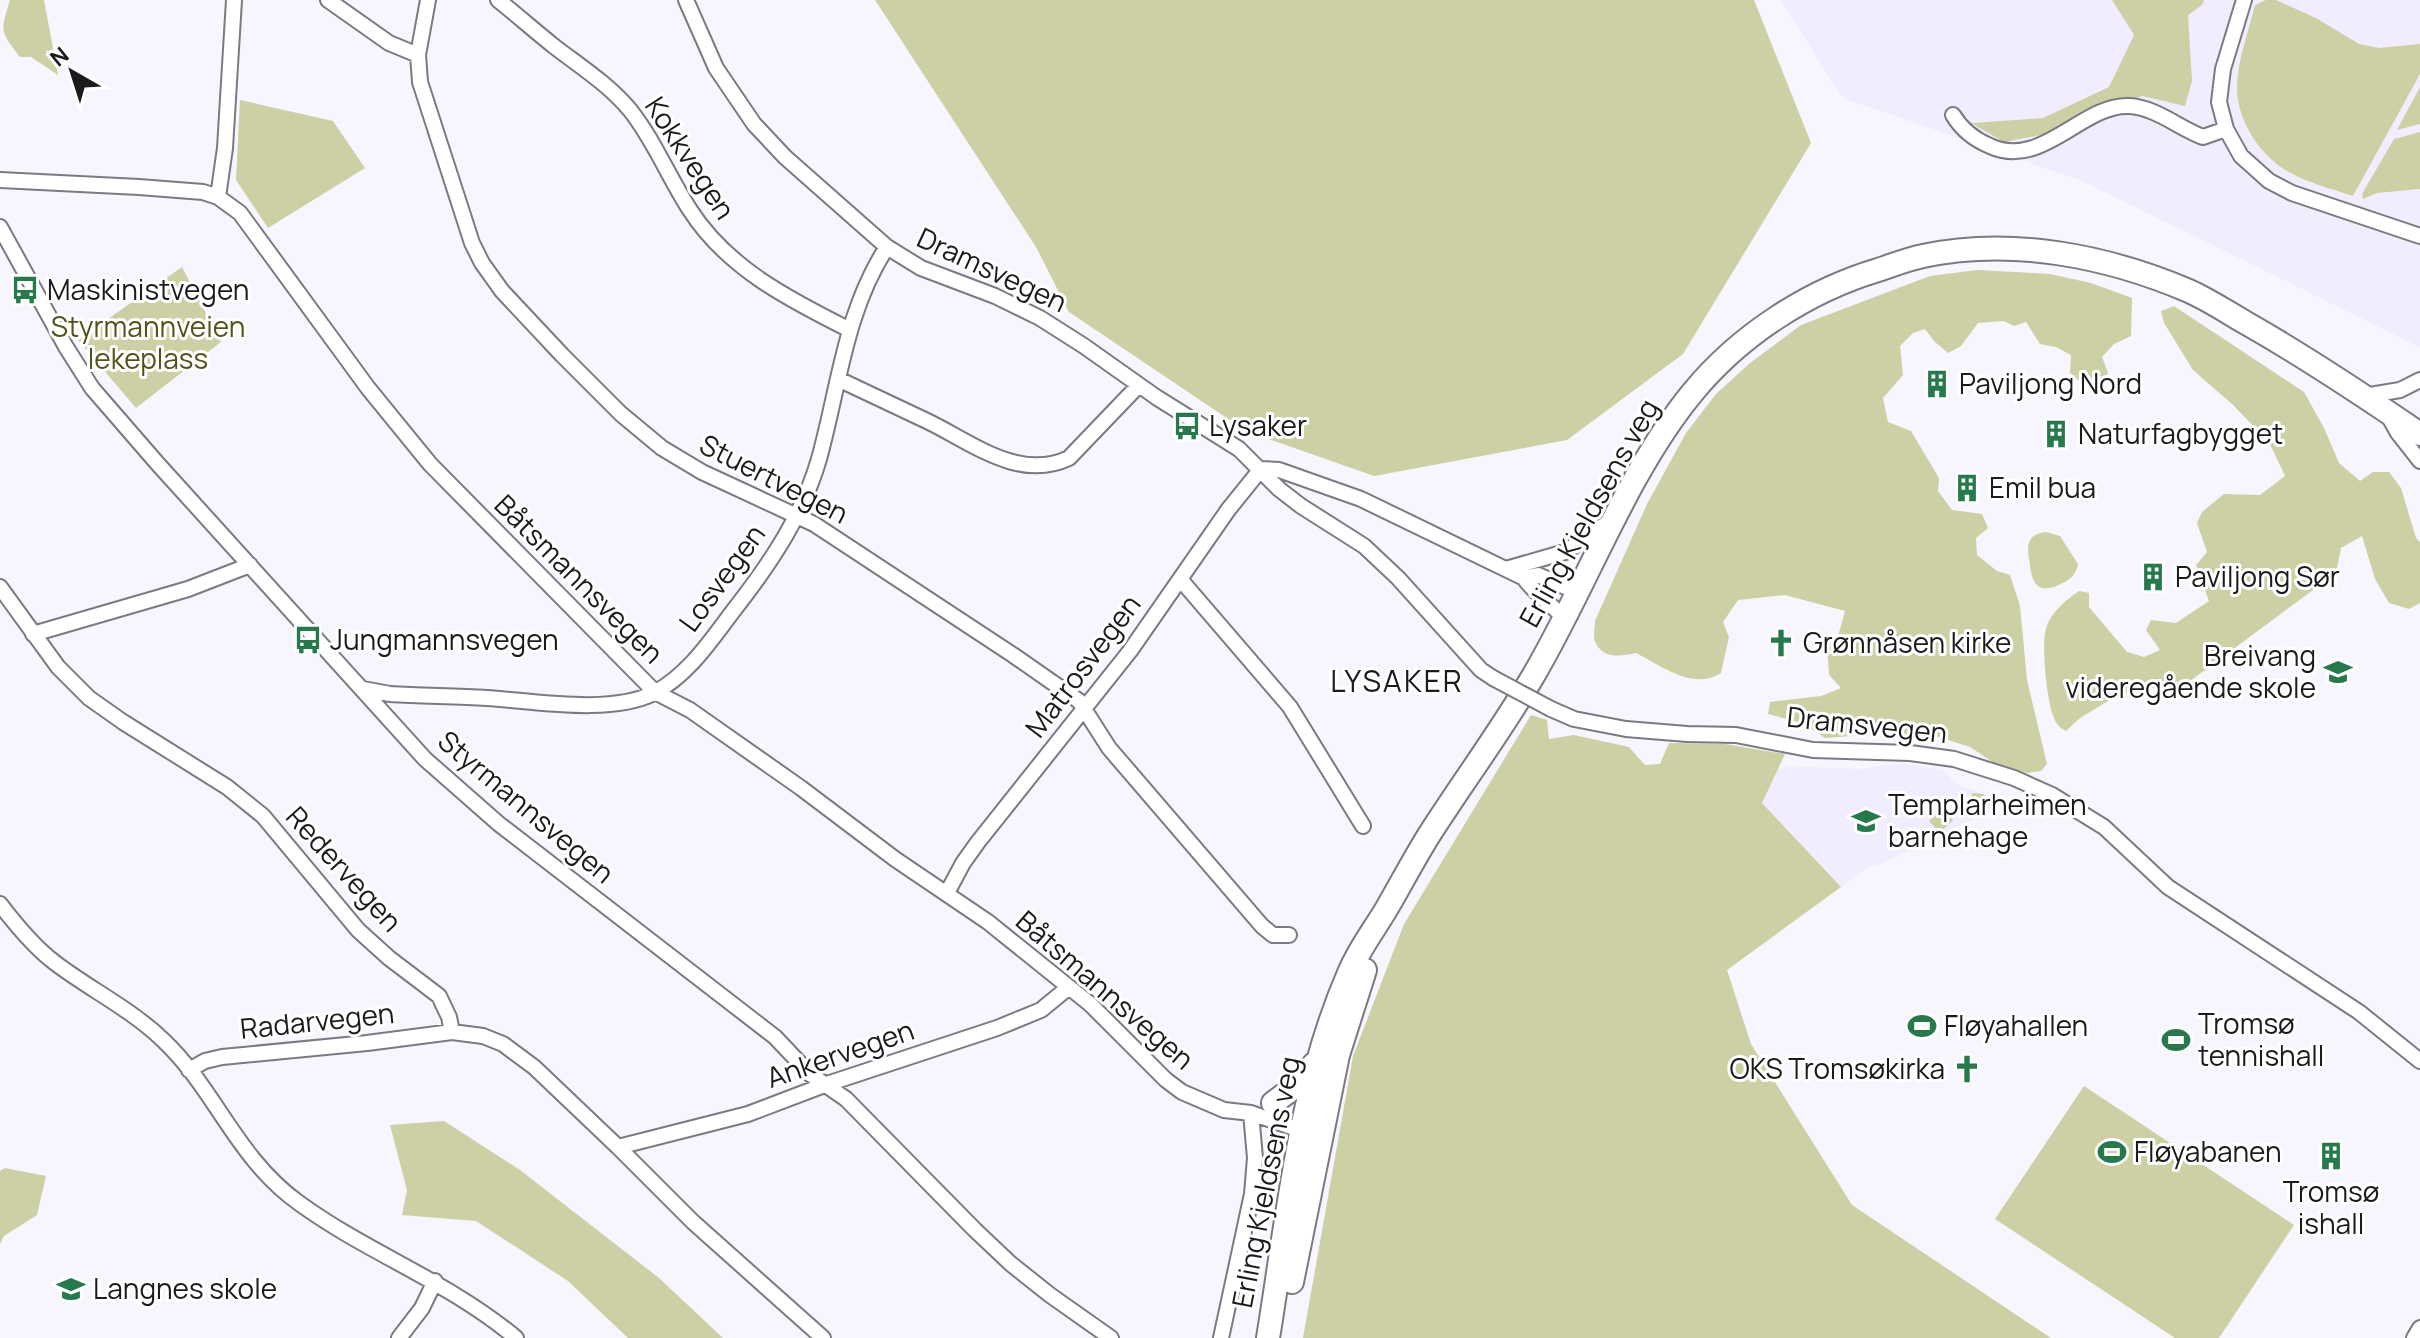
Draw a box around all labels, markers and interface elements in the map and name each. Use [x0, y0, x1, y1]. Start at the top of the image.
north arrow [32, 32, 112, 112]
text: N [44, 40, 75, 73]
street label: Kokkvegen [637, 89, 745, 226]
street label: Dramsvegen [911, 218, 1073, 320]
place label: Maskinistvegen [47, 270, 249, 308]
bus stop icon: Maskinistvegen [10, 275, 40, 305]
park label: Styrmannveien lekeplass [51, 307, 245, 377]
place label: Paviljong Nord [1959, 364, 2142, 402]
building icon: Paviljong Nord [1922, 369, 1952, 399]
street label: Erling Kjeldsens veg [1510, 392, 1667, 633]
place label: Lysaker [1209, 406, 1307, 444]
bus stop icon: Lysaker [1172, 411, 1202, 441]
place label: Naturfagbygget [2078, 414, 2283, 452]
building icon: Naturfagbygget [2041, 419, 2071, 449]
street label: Stuertvegen [694, 424, 855, 532]
place label: Emil bua [1989, 468, 2096, 506]
building icon: Emil bua [1952, 473, 1982, 503]
street label: Båtsmannsvegen [487, 485, 673, 671]
street label: Losvegen [669, 516, 773, 639]
place label: Paviljong Sør [2175, 557, 2340, 595]
building icon: Paviljong Sør [2138, 562, 2168, 592]
street label: Matrosvegen [1016, 586, 1148, 745]
place label: Jungmannsvegen [330, 620, 559, 658]
place label: Grønnåsen kirke [1803, 623, 2011, 661]
bus stop icon: Jungmannsvegen [293, 625, 323, 655]
church icon: Grønnåsen kirke [1766, 628, 1796, 658]
place label: Breivang videregående skole [2065, 636, 2316, 706]
school or university icon: Breivang videregående skole [2323, 657, 2353, 687]
district label: LYSAKER [1330, 660, 1464, 701]
street label: Dramsvegen [1785, 697, 1949, 751]
street label: Styrmannsvegen [431, 721, 623, 891]
place label: Templarheimen barnehage [1888, 785, 2087, 855]
street label: Redervegen [278, 798, 411, 939]
school or university icon: Templarheimen barnehage [1851, 806, 1881, 836]
street label: Båtsmannsvegen [1008, 901, 1203, 1077]
street label: Radarvegen [238, 993, 396, 1047]
place label: Tromsø tennishall [2198, 1004, 2324, 1074]
place label: Fløyahallen [1944, 1006, 2088, 1044]
street label: Ankervegen [761, 1010, 918, 1096]
sports icon: Fløyahallen [1907, 1011, 1937, 1041]
sports icon: Tromsø tennishall [2161, 1025, 2191, 1055]
place label: OKS Tromsøkirka [1729, 1049, 1945, 1087]
street label: Erling Kjeldsens veg [1222, 1053, 1308, 1311]
church icon: OKS Tromsøkirka [1952, 1054, 1982, 1084]
place label: Fløyabanen [2134, 1132, 2282, 1170]
sports icon: Fløyabanen [2097, 1137, 2127, 1167]
building icon: Tromsø ishall [2316, 1141, 2346, 1171]
place label: Tromsø ishall [2283, 1172, 2379, 1242]
place label: Langnes skole [93, 1269, 277, 1307]
school or university icon: Langnes skole [56, 1274, 86, 1304]

